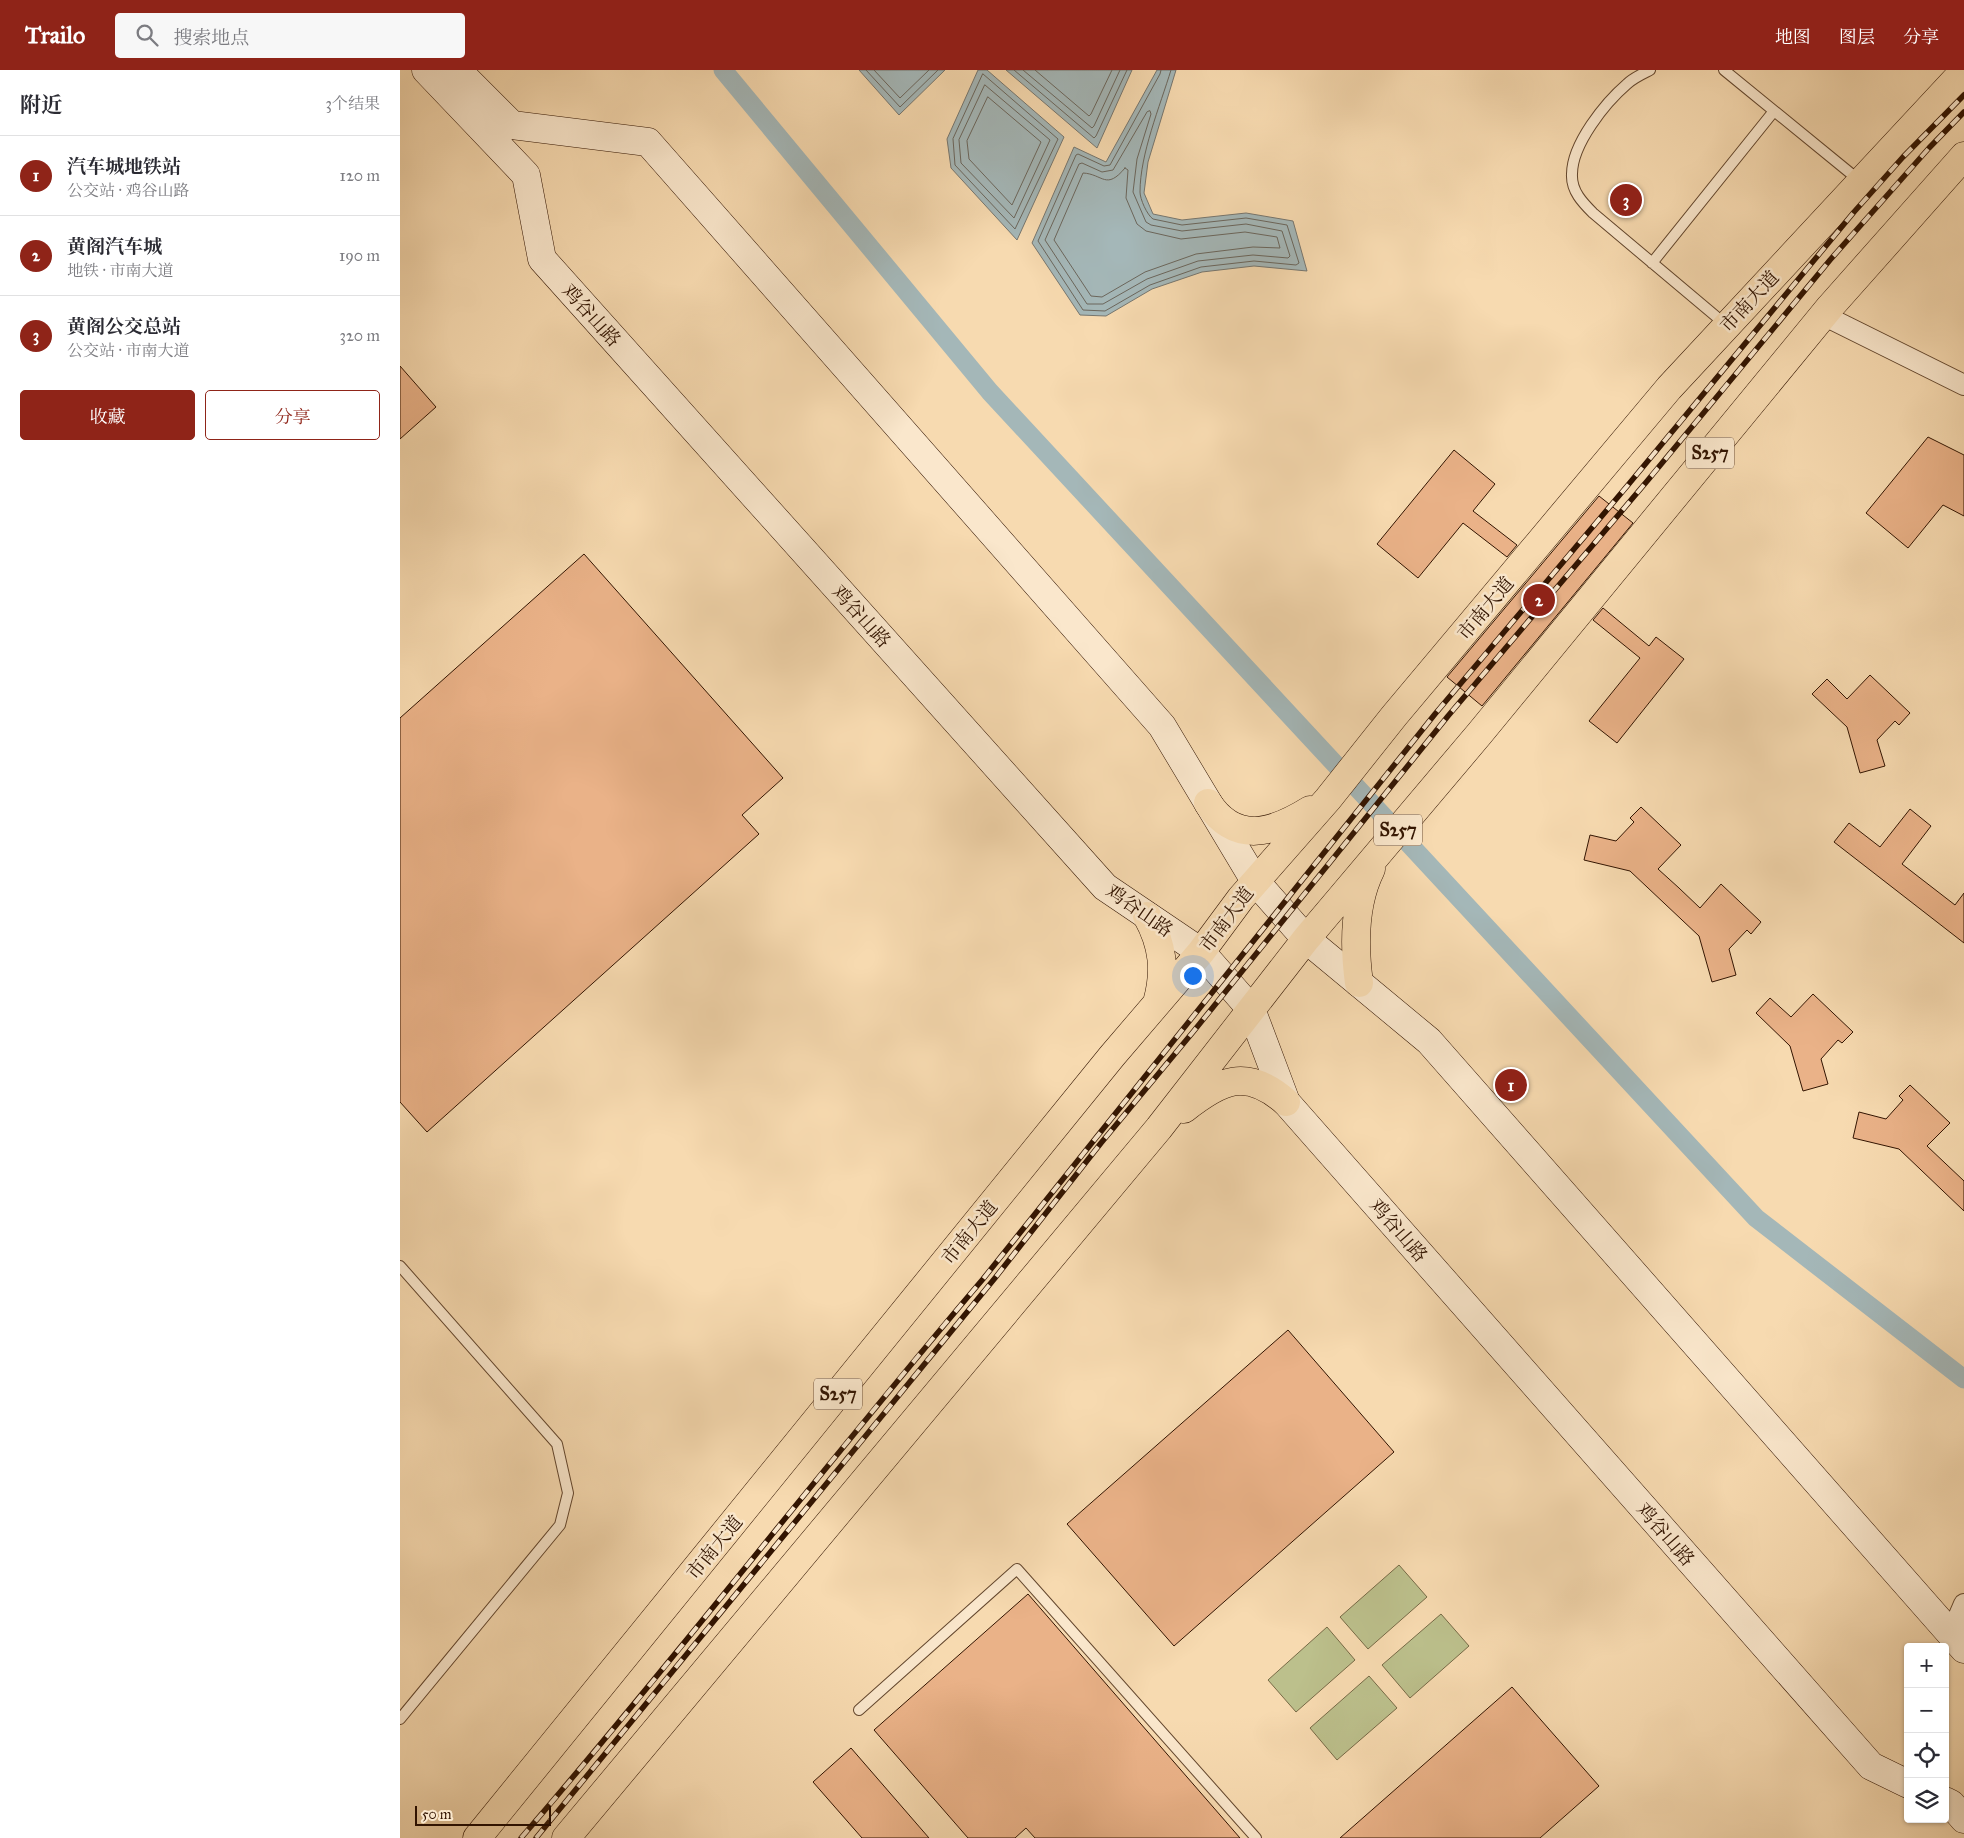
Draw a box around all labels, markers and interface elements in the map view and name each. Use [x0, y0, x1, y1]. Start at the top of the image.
search box [115, 13, 465, 58]
text: Trailo [25, 20, 85, 50]
icon: search [133, 21, 161, 49]
text: 搜索地点 [173, 26, 249, 49]
text: 地图 [1775, 26, 1811, 48]
text: 图层 [1839, 26, 1875, 48]
text: 分享 [1903, 26, 1939, 48]
text: 附近 [20, 92, 62, 118]
text: 3个结果 [326, 94, 380, 113]
text: 汽车城地铁站 [67, 155, 181, 178]
text: 1 [33, 166, 39, 185]
text: 120 m [340, 166, 380, 185]
text: 公交站 · 鸡谷山路 [67, 181, 189, 200]
pin: 3 [1610, 181, 1642, 219]
text: 黄阁汽车城 [67, 235, 162, 258]
text: 2 [32, 246, 40, 265]
text: 190 m [339, 246, 380, 265]
text: 地铁 · 市南大道 [67, 261, 173, 280]
street label: 市南大道 [1715, 266, 1784, 337]
street label: 鸡谷山路 [558, 279, 626, 351]
text: 黄阁公交总站 [67, 315, 181, 338]
text: 3 [33, 326, 39, 345]
text: 320 m [340, 326, 380, 345]
text: 公交站 · 市南大道 [67, 341, 189, 360]
button: 收藏 [20, 390, 195, 440]
button: 分享 [205, 390, 380, 440]
road number: S257 [1686, 438, 1734, 468]
street label: 市南大道 [1452, 572, 1519, 645]
street label: 鸡谷山路 [828, 580, 896, 652]
pin: 2 [1523, 581, 1555, 619]
road number: S257 [1374, 814, 1422, 846]
street label: 鸡谷山路 [1102, 879, 1177, 942]
street label: 市南大道 [1194, 882, 1258, 957]
your location [1180, 963, 1206, 989]
pin: 1 [1495, 1066, 1527, 1104]
street label: 鸡谷山路 [1365, 1194, 1432, 1267]
street label: 市南大道 [937, 1196, 1002, 1269]
road number: S257 [814, 1378, 862, 1410]
street label: 鸡谷山路 [1632, 1498, 1699, 1571]
street label: 市南大道 [682, 1511, 747, 1584]
map controls [1904, 1643, 1949, 1823]
button: + [1904, 1643, 1949, 1688]
button: − [1904, 1688, 1949, 1733]
button: locate [1904, 1733, 1949, 1778]
button: layers [1904, 1778, 1949, 1823]
scale bar [415, 1803, 551, 1826]
text: 50 m [422, 1806, 451, 1823]

